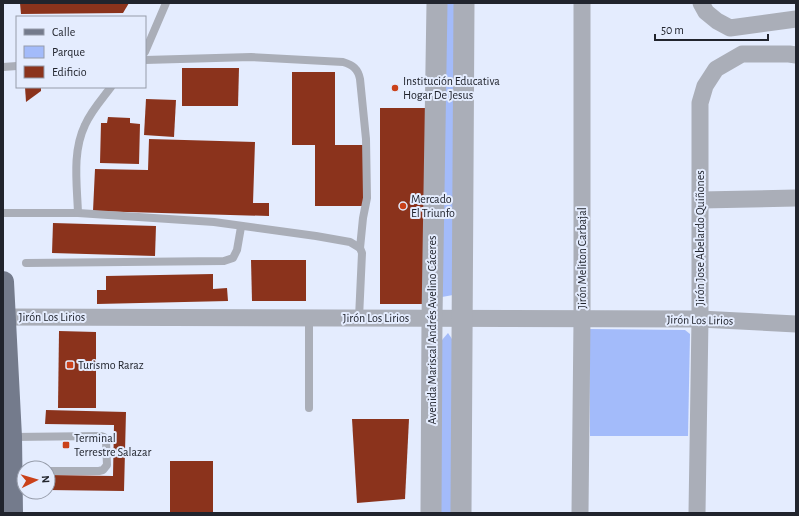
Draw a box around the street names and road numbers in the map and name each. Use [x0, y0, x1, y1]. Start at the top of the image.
street label: Jirón Jose Abelardo Quiñones [694, 170, 707, 306]
street label: Jirón Meliton Carbajal [576, 207, 589, 309]
street label: Avenida Mariscal Andrés Avelino Cáceres [426, 236, 438, 424]
street label: Jirón Los Lirios [19, 311, 85, 323]
street label: Jirón Los Lirios [343, 312, 409, 324]
street label: Jirón Los Lirios [667, 313, 733, 327]

